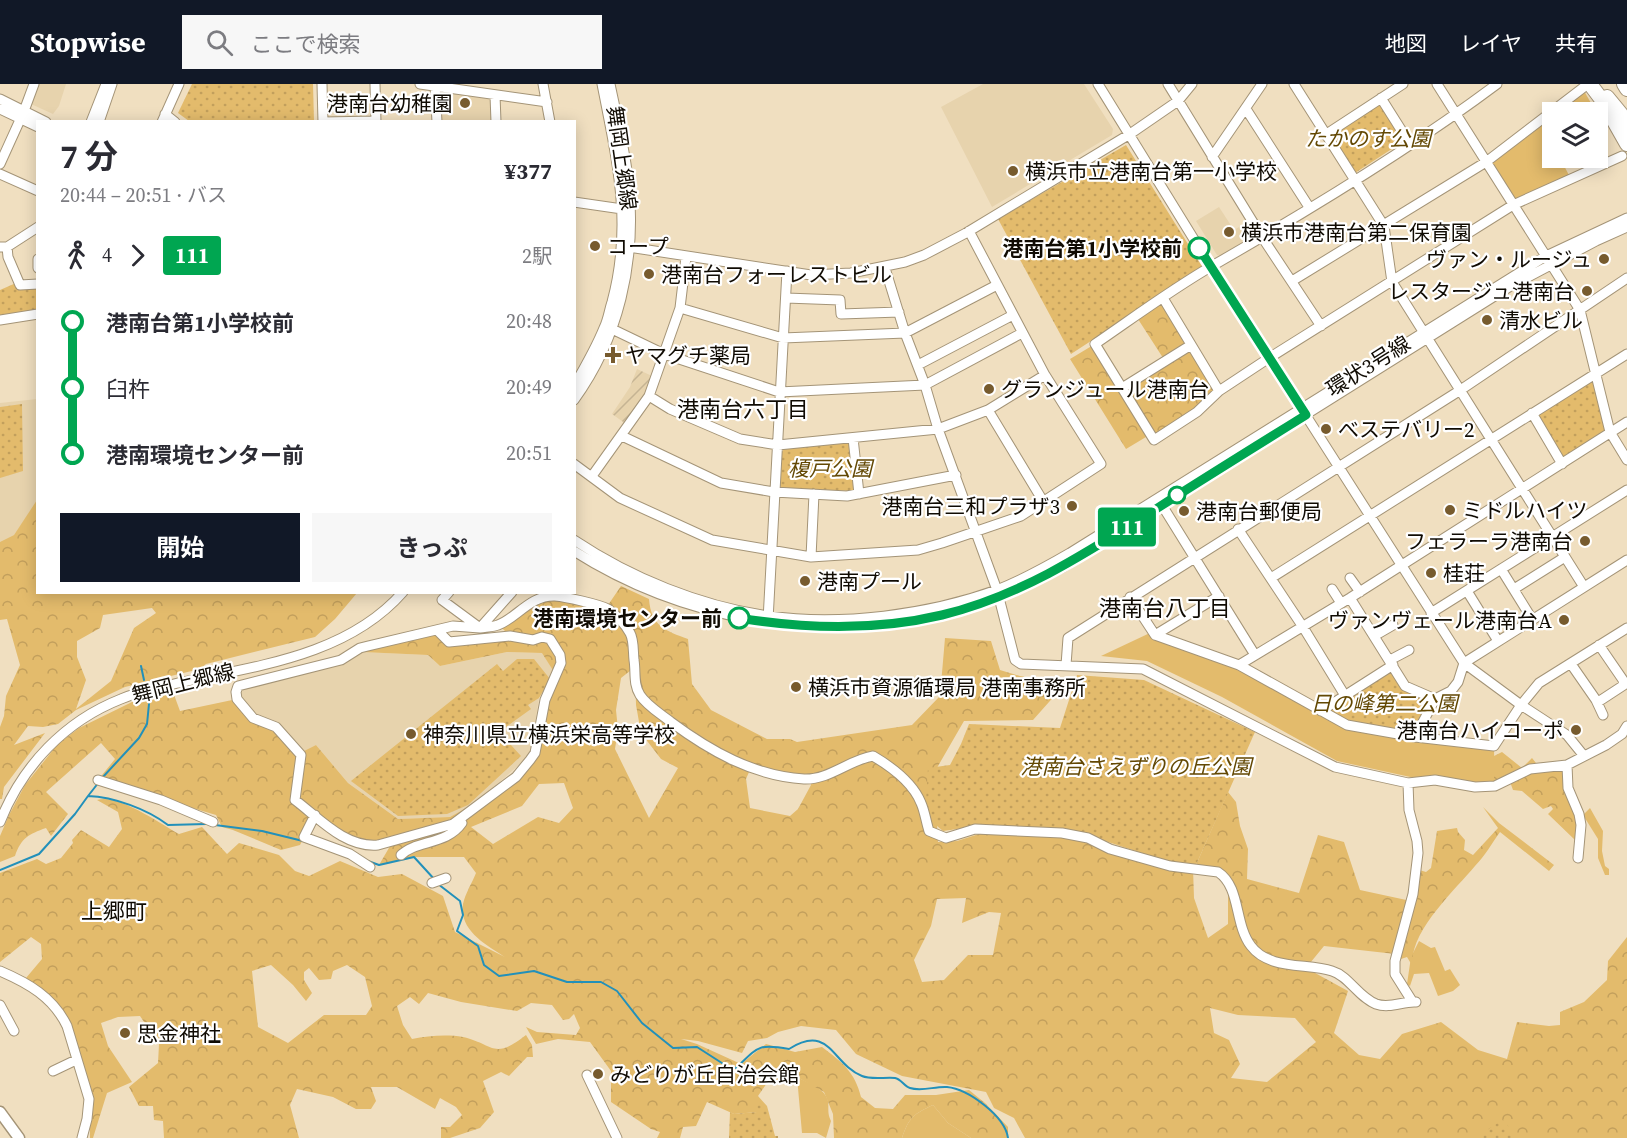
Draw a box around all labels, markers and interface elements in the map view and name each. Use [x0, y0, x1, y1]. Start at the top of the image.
search box [182, 15, 602, 69]
text: Stopwise [30, 23, 146, 61]
icon: search [203, 26, 236, 59]
text: ここで検索 [251, 29, 361, 59]
text: 地図 [1385, 29, 1427, 58]
text: レイヤ [1460, 29, 1522, 58]
text: 共有 [1555, 29, 1597, 58]
place label: 港南台幼稚園 [327, 89, 453, 118]
marker: 港南台幼稚園 [458, 96, 472, 110]
map controls [1542, 102, 1608, 168]
button: layers [1542, 102, 1608, 168]
street label: 舞岡上郷線 [600, 104, 644, 212]
park label: たかのす公園 [1305, 124, 1434, 153]
text: 7 分 [60, 134, 118, 179]
text: ¥377 [504, 156, 552, 186]
place label: 横浜市立港南台第一小学校 [1025, 157, 1277, 186]
marker: 横浜市立港南台第一小学校 [1006, 164, 1020, 178]
text: 20:44 – 20:51 · バス [60, 181, 227, 209]
place label: 横浜市港南台第二保育園 [1241, 218, 1472, 247]
marker: 横浜市港南台第二保育園 [1222, 225, 1236, 239]
place label: コープ [607, 232, 669, 261]
place label: 港南台第1小学校前 [1003, 234, 1182, 263]
marker: 港南台第1小学校前 [1188, 237, 1210, 259]
icon: walk [60, 239, 93, 272]
icon: forward [121, 239, 154, 272]
marker: コープ [588, 239, 602, 253]
text: 4 [102, 241, 112, 269]
text: 111 [175, 241, 209, 270]
text: 2駅 [522, 242, 552, 270]
place label: ヴァン・ルージュ [1426, 245, 1592, 274]
marker: ヴァン・ルージュ [1597, 252, 1611, 266]
place label: 港南台フォーレストビル [661, 260, 892, 289]
marker: 港南台フォーレストビル [642, 267, 656, 281]
place label: レスタージュ港南台 [1388, 277, 1575, 306]
marker: レスタージュ港南台 [1580, 284, 1594, 298]
place label: 清水ビル [1499, 306, 1583, 335]
text: 20:48 [506, 307, 552, 335]
text: 港南台第1小学校前 [106, 308, 294, 338]
marker: 清水ビル [1480, 313, 1494, 327]
street label: 環状3号線 [1320, 329, 1416, 403]
place label: ヤマグチ薬局 [625, 341, 751, 370]
marker: ヤマグチ薬局 [606, 348, 620, 362]
text: 20:49 [506, 373, 552, 401]
text: 臼杵 [106, 374, 150, 404]
place label: グランジュール港南台 [1001, 375, 1210, 404]
marker: グランジュール港南台 [982, 382, 996, 396]
district label: 港南台六丁目 [677, 394, 809, 424]
place label: べステバリー2 [1338, 415, 1475, 444]
marker: べステバリー2 [1319, 422, 1333, 436]
text: 20:51 [506, 439, 552, 467]
text: 港南環境センター前 [106, 440, 304, 470]
park label: 榎戸公園 [788, 454, 875, 483]
unlabelled marker [1168, 486, 1186, 504]
place label: 港南台三和プラザ3 [882, 492, 1060, 521]
place label: ミドルハイツ [1462, 496, 1588, 525]
place label: 港南台郵便局 [1196, 497, 1322, 526]
marker: 港南台三和プラザ3 [1065, 499, 1079, 513]
marker: ミドルハイツ [1443, 503, 1457, 517]
marker: 港南台郵便局 [1177, 504, 1191, 518]
line badge: 111 [1092, 508, 1162, 546]
button: 開始 [60, 513, 300, 582]
button: きっぷ [312, 513, 552, 582]
text: 111 [1110, 513, 1144, 542]
place label: フェラーラ港南台 [1405, 527, 1573, 556]
marker: フェラーラ港南台 [1578, 534, 1592, 548]
place label: 桂荘 [1443, 559, 1485, 588]
marker: 桂荘 [1424, 566, 1438, 580]
place label: 港南プール [817, 567, 922, 596]
marker: 港南プール [798, 574, 812, 588]
district label: 港南台八丁目 [1099, 593, 1231, 623]
place label: 港南環境センター前 [533, 604, 722, 633]
place label: ヴァンヴェール港南台A [1328, 606, 1552, 635]
marker: 港南環境センター前 [728, 607, 750, 629]
marker: ヴァンヴェール港南台A [1557, 613, 1571, 627]
street label: 舞岡上郷線 [129, 656, 237, 710]
place label: 横浜市資源循環局 港南事務所 [808, 673, 1086, 702]
marker: 横浜市資源循環局 港南事務所 [789, 680, 803, 694]
park label: 日の峰第二公園 [1311, 689, 1460, 718]
place label: 港南台ハイコーポ [1396, 716, 1564, 745]
place label: 神奈川県立横浜栄高等学校 [423, 720, 675, 749]
marker: 港南台ハイコーポ [1569, 723, 1583, 737]
marker: 神奈川県立横浜栄高等学校 [404, 727, 418, 741]
park label: 港南台さえずりの丘公園 [1021, 752, 1254, 781]
district label: 上郷町 [81, 896, 147, 926]
place label: 思金神社 [137, 1019, 221, 1048]
marker: 思金神社 [118, 1026, 132, 1040]
place label: みどりが丘自治会館 [610, 1060, 799, 1089]
marker: みどりが丘自治会館 [591, 1067, 605, 1081]

